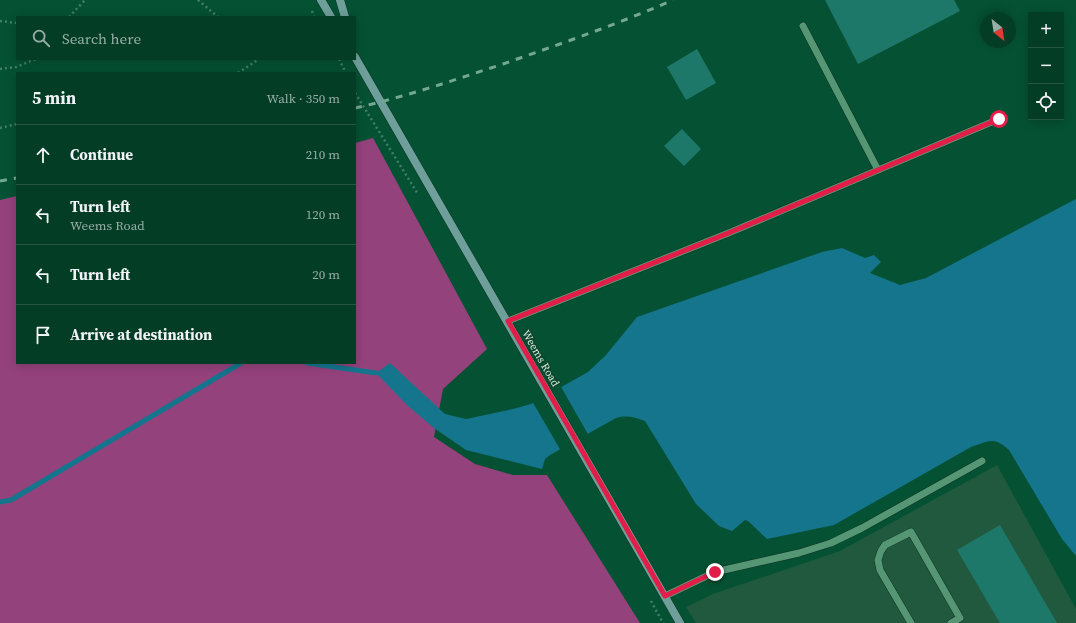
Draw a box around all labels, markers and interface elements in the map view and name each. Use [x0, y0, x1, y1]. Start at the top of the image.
north arrow [980, 12, 1016, 48]
map controls [1028, 12, 1064, 120]
button: + [1028, 12, 1064, 48]
search box [16, 16, 356, 60]
icon: search [30, 27, 52, 49]
text: Search here [62, 28, 141, 49]
button: − [1028, 48, 1064, 84]
button: locate [1028, 84, 1064, 120]
text: 5 min [32, 86, 76, 110]
text: Walk · 350 m [267, 90, 340, 107]
route start [990, 110, 1008, 128]
icon: ahead [32, 144, 54, 166]
text: Continue [70, 144, 133, 165]
text: 210 m [306, 146, 340, 163]
text: Turn left [70, 196, 130, 217]
icon: left [32, 204, 54, 226]
text: 120 m [306, 206, 340, 223]
text: Weems Road [70, 217, 145, 234]
icon: left [32, 264, 54, 286]
text: Turn left [70, 264, 130, 285]
text: 20 m [312, 266, 340, 283]
icon: arrive [32, 324, 54, 346]
text: Arrive at destination [70, 324, 212, 345]
street label: Weems Road [518, 327, 563, 390]
route end [706, 563, 724, 581]

